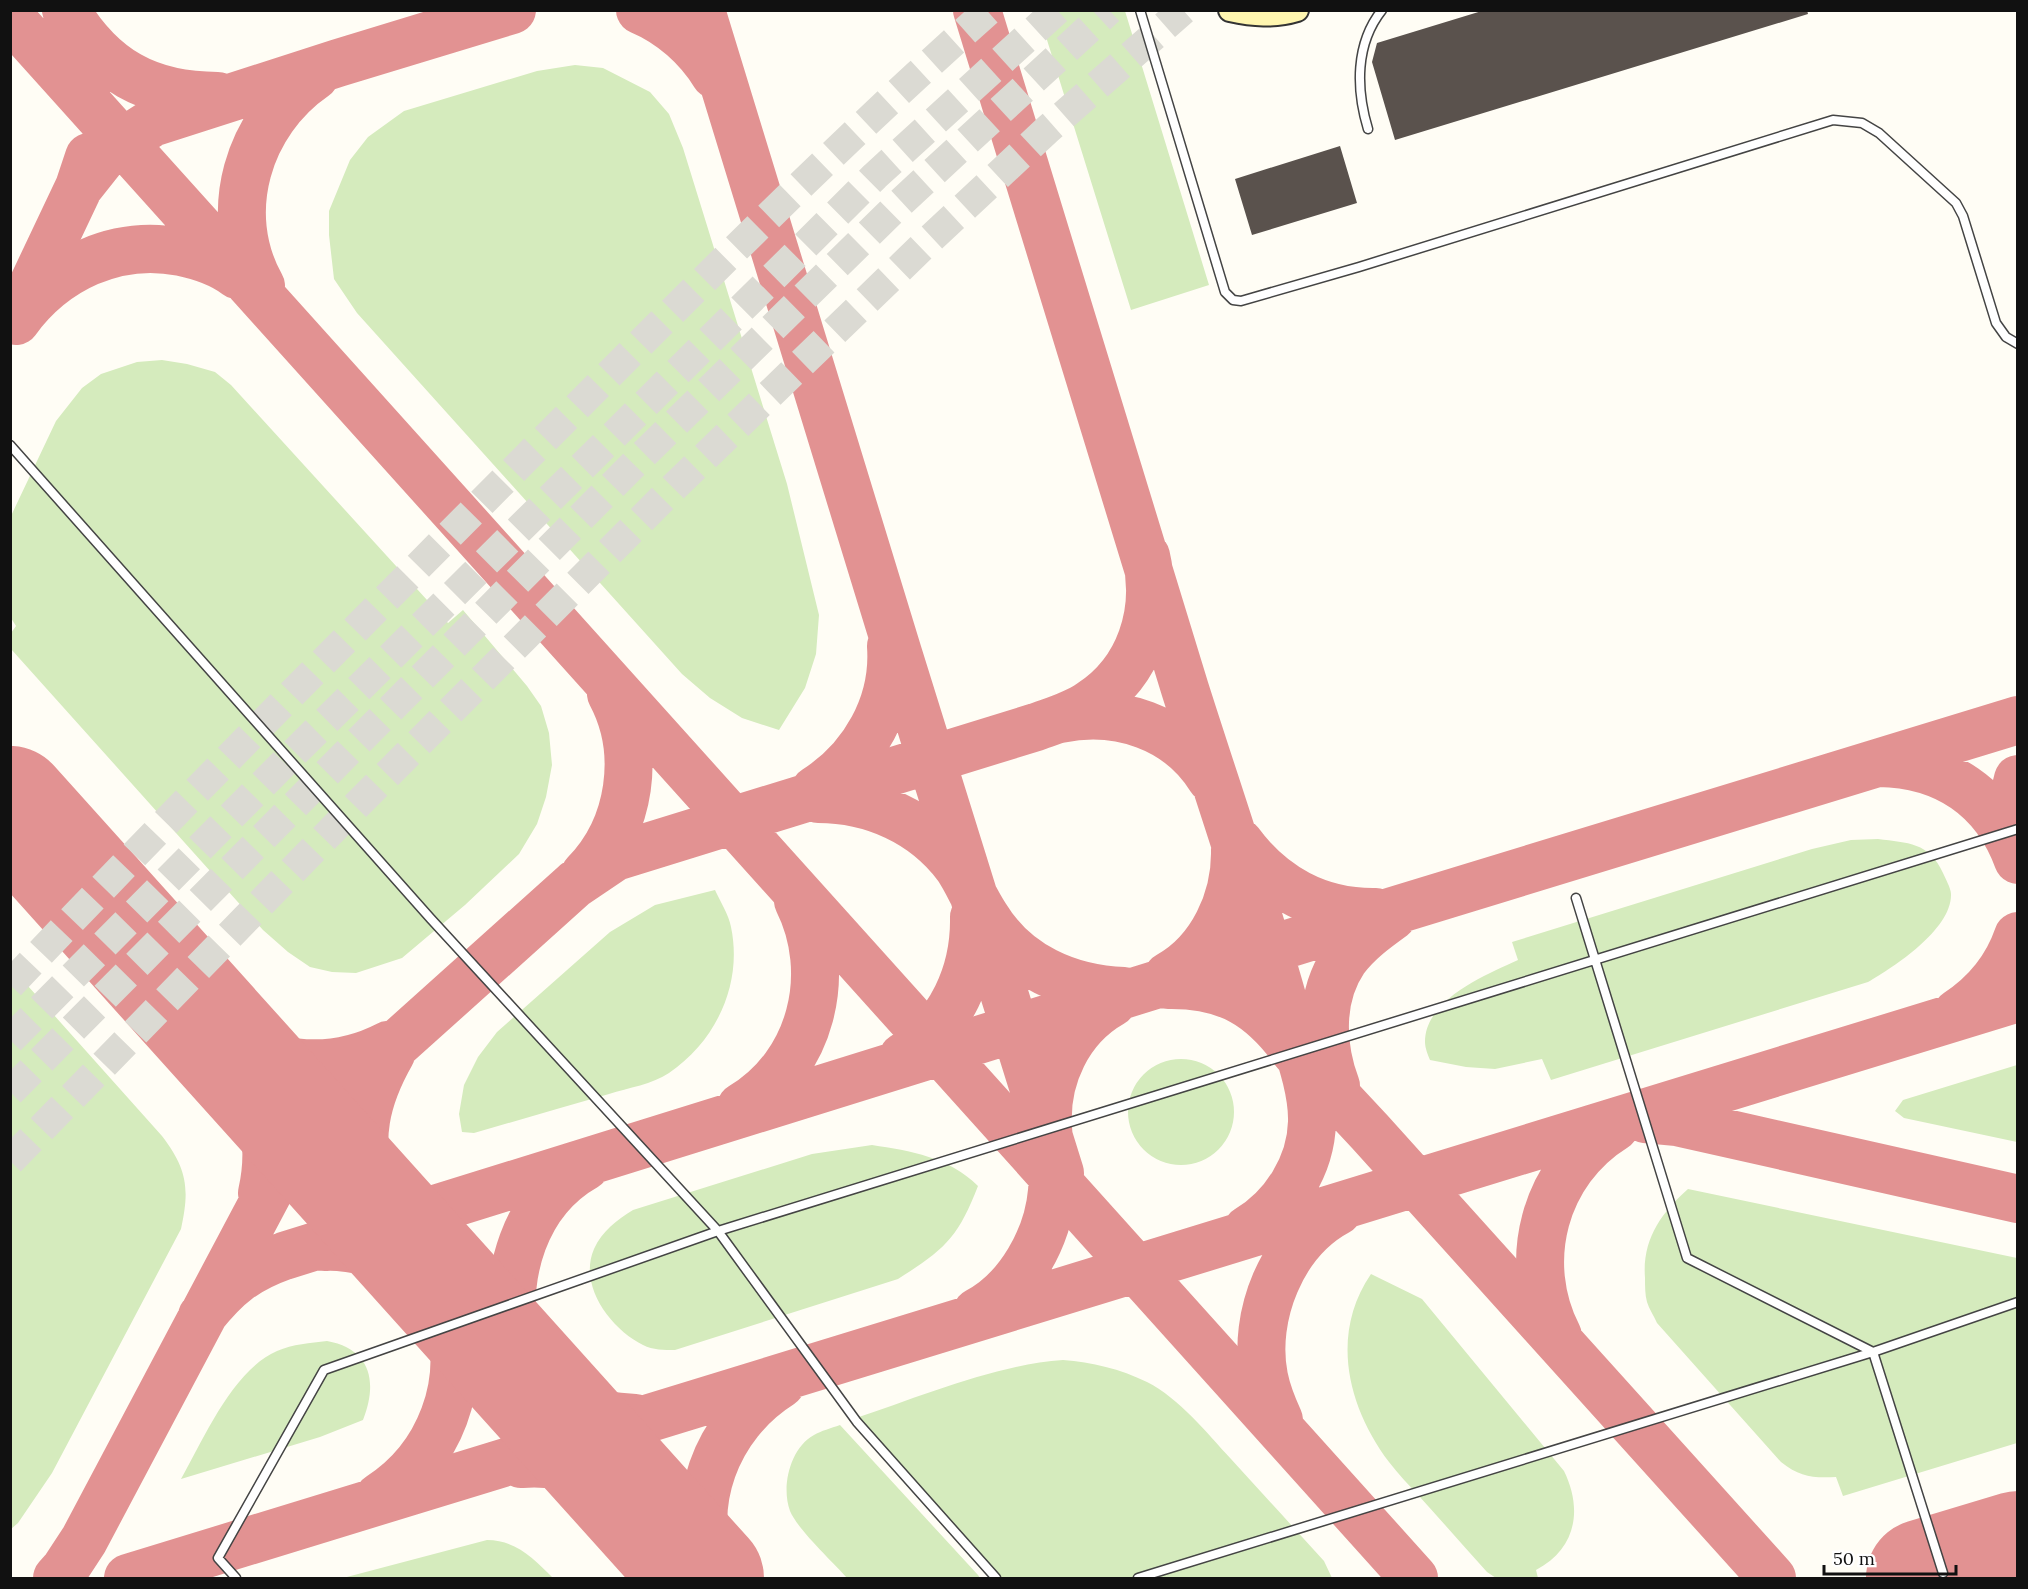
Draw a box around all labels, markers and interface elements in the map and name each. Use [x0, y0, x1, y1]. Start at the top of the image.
scale bar [1824, 1538, 1956, 1576]
text: 50 m [1833, 1547, 1875, 1570]

